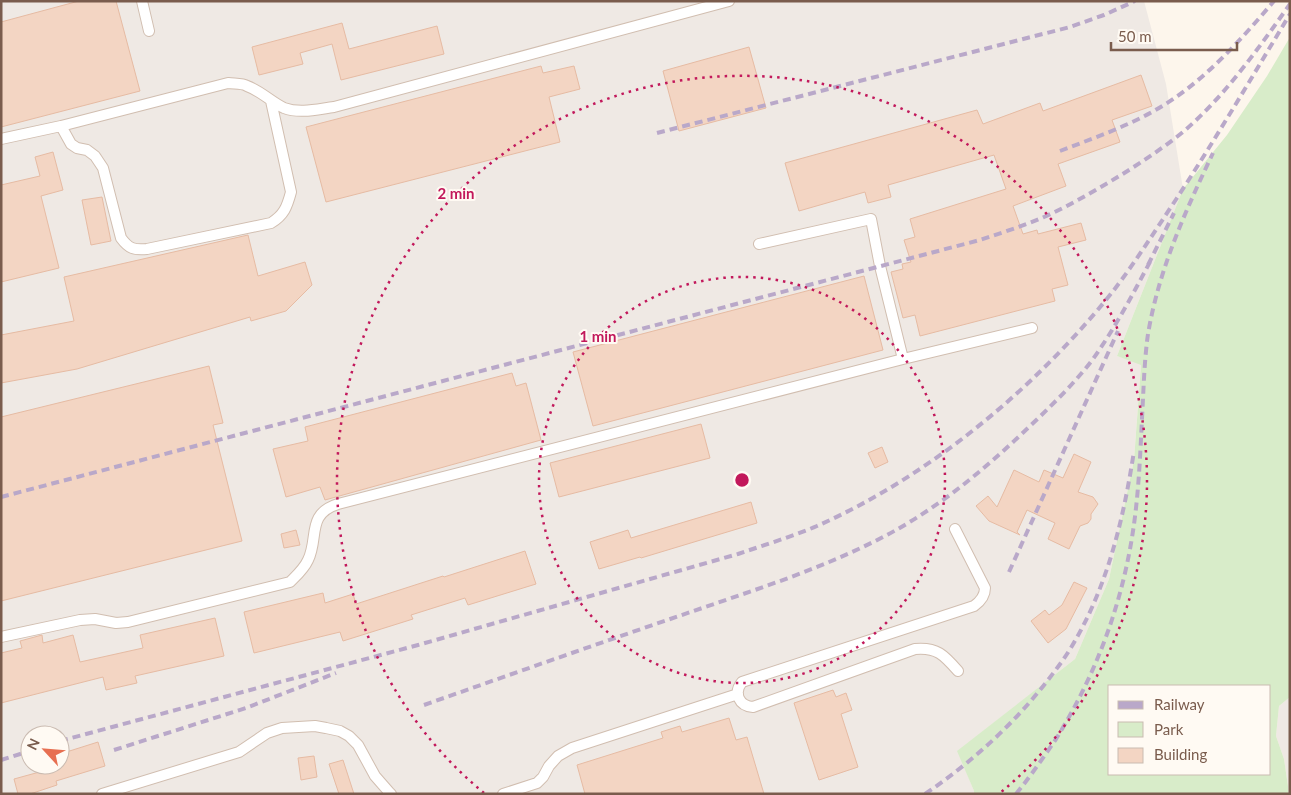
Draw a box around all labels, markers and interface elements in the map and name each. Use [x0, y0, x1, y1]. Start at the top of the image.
scale bar [1111, 20, 1237, 52]
text: 50 m [1118, 27, 1152, 45]
text: 2 min [437, 184, 475, 202]
text: 1 min [579, 327, 617, 345]
centre of rings [733, 471, 751, 489]
legend [1108, 685, 1271, 775]
text: Railway [1154, 695, 1205, 713]
text: Park [1154, 720, 1184, 738]
north arrow [20, 725, 70, 775]
text: N [23, 736, 43, 753]
text: Building [1154, 745, 1207, 763]

